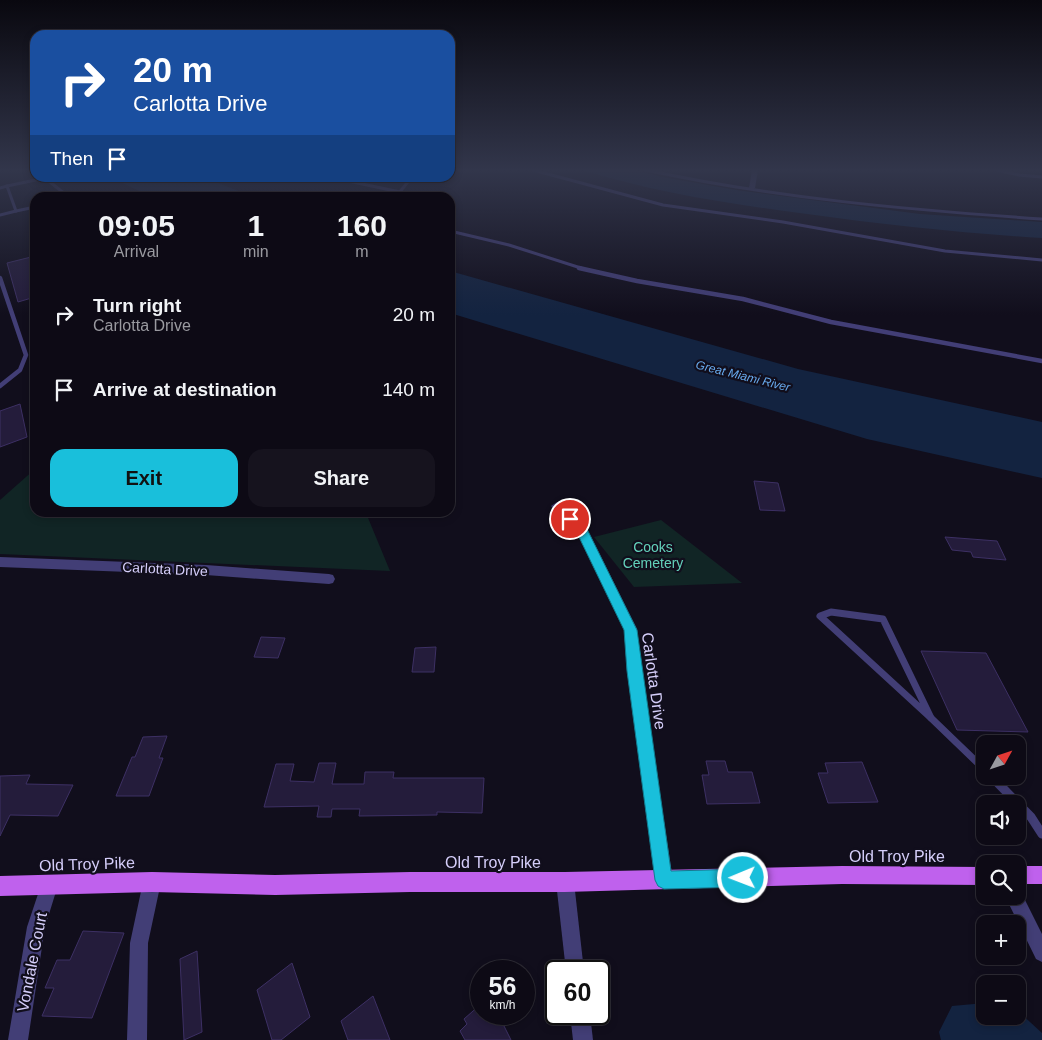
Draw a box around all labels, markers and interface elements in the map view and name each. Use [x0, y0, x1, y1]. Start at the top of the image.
icon: right [50, 50, 115, 115]
text: 20 m [133, 50, 213, 89]
text: Carlotta Drive [133, 91, 267, 116]
icon: arrive [103, 145, 131, 173]
text: Then [50, 148, 93, 169]
text: 09:05 [98, 209, 175, 242]
text: 1 [247, 209, 264, 242]
text: 160 [337, 209, 387, 242]
text: Arrival [114, 243, 159, 260]
text: min [243, 243, 269, 260]
text: m [355, 243, 368, 260]
text: Turn right [93, 295, 181, 316]
icon: right [50, 301, 78, 329]
text: 20 m [393, 304, 435, 325]
text: Carlotta Drive [93, 317, 191, 334]
water label: Great Miami River [694, 358, 793, 395]
icon: arrive [50, 376, 78, 404]
text: Arrive at destination [93, 379, 277, 400]
text: 140 m [382, 379, 435, 400]
button: Exit [50, 449, 238, 507]
button: Share [248, 449, 435, 507]
pin [549, 498, 591, 540]
icon: arrive [556, 505, 584, 533]
park label: Cooks Cemetery [623, 539, 683, 571]
street label: Carlotta Drive [122, 559, 208, 579]
street label: Carlotta Drive [639, 631, 669, 731]
north arrow [976, 735, 1026, 785]
map controls [976, 735, 1026, 1025]
button: sound [976, 795, 1026, 845]
street label: Old Troy Pike [849, 848, 945, 865]
position arrow [716, 851, 768, 903]
street label: Old Troy Pike [39, 854, 135, 874]
street label: Old Troy Pike [445, 854, 541, 871]
button: search [976, 855, 1026, 905]
street label: Vondale Court [14, 910, 50, 1013]
button: + [976, 915, 1026, 965]
speed limit sign: 60 [545, 960, 610, 1025]
text: 56 [489, 972, 516, 1000]
button: − [976, 975, 1026, 1025]
text: km/h [489, 998, 516, 1012]

